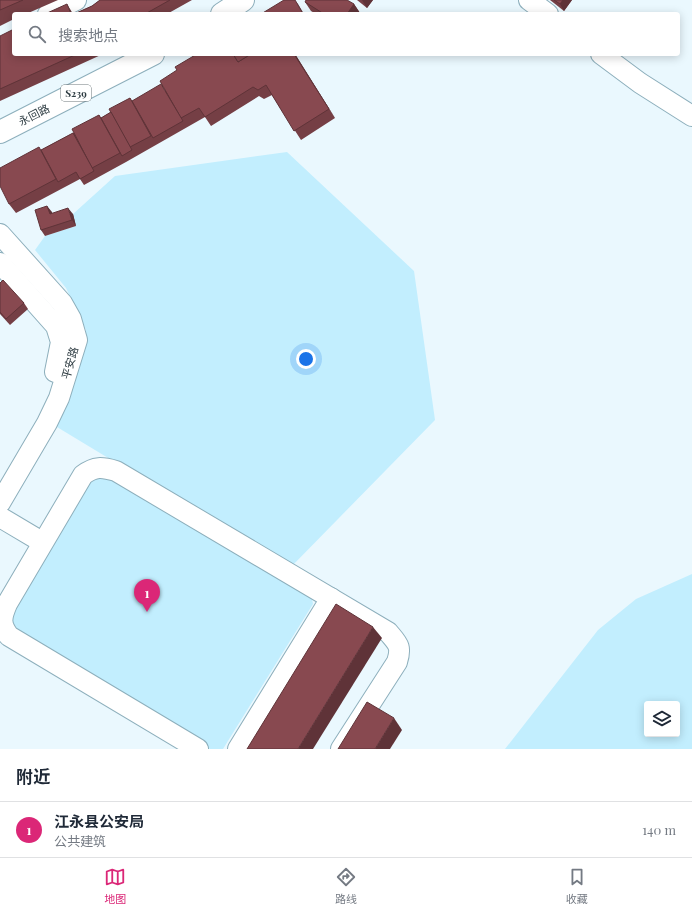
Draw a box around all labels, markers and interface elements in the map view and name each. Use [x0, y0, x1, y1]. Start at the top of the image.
search box [12, 12, 680, 56]
icon: search [26, 23, 48, 45]
text: 搜索地点 [58, 25, 118, 45]
road number: S239 [61, 85, 91, 101]
street label: 永回路 [16, 100, 52, 129]
street label: 平安路 [58, 345, 81, 381]
your location [296, 349, 316, 369]
pin: 1 [134, 579, 160, 612]
map controls [644, 701, 680, 737]
button: layers [644, 701, 680, 737]
text: 附近 [16, 765, 50, 787]
text: 江永县公安局 [54, 811, 144, 831]
text: 1 [27, 821, 31, 838]
text: 140 m [642, 821, 676, 838]
text: 公共建筑 [54, 832, 106, 849]
tab: 地图 [104, 866, 126, 906]
tab: 路线 [335, 866, 357, 906]
tab: 收藏 [566, 866, 588, 906]

